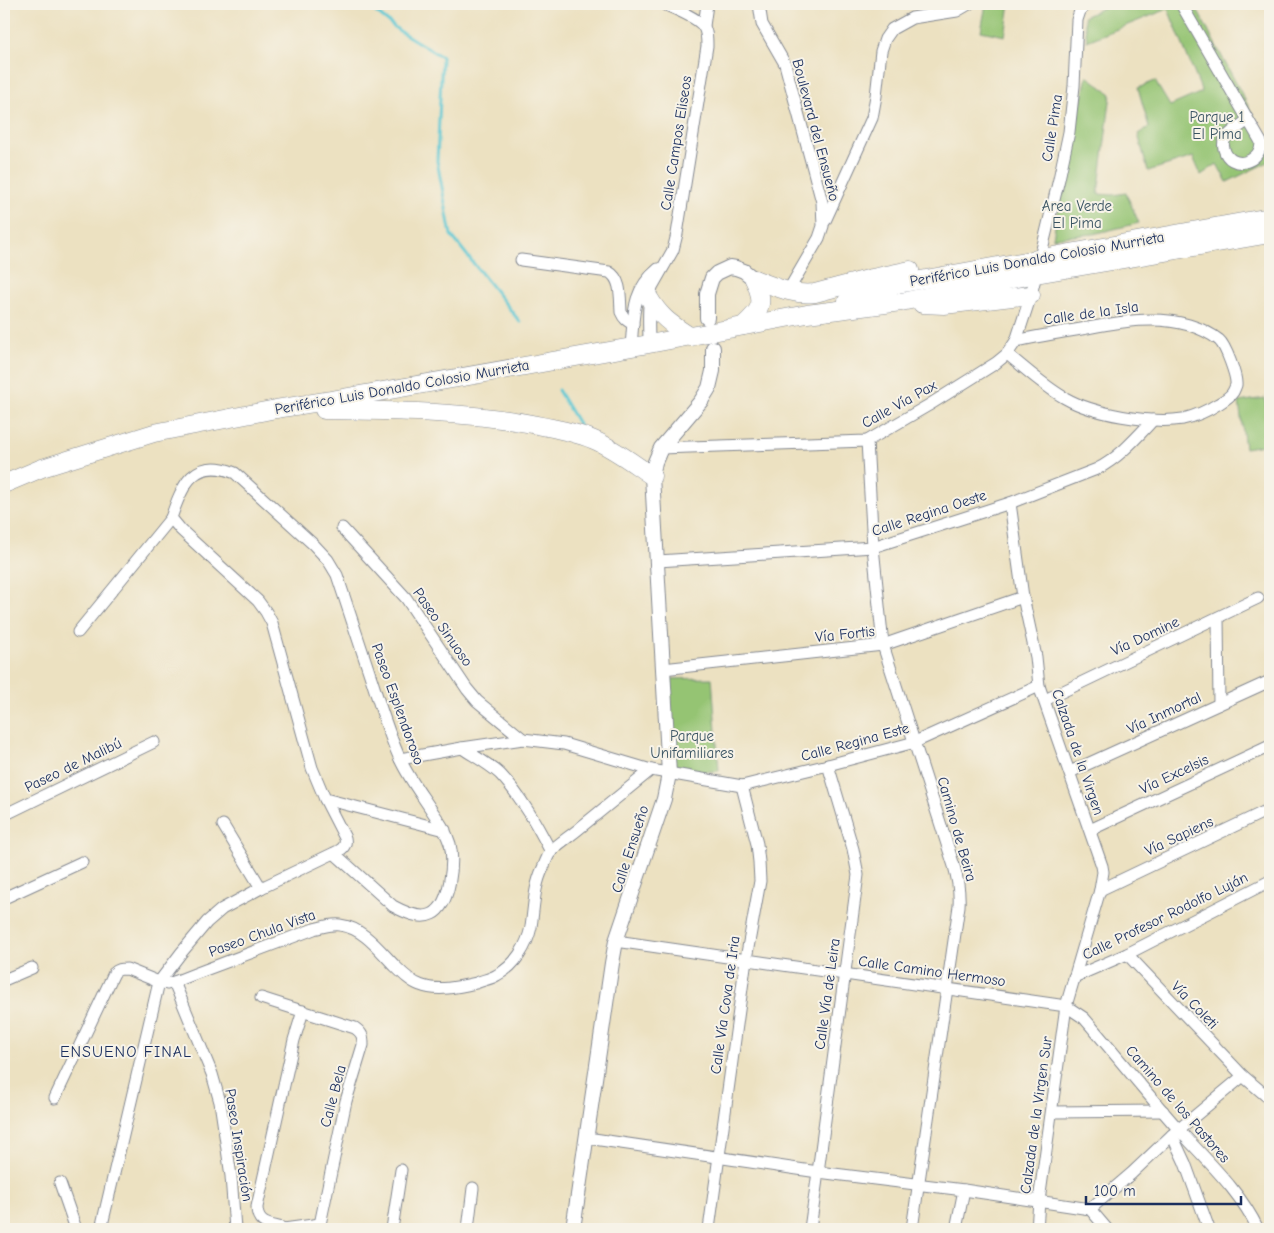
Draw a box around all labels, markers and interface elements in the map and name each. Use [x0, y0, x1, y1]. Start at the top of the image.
street label: Boulevard del Ensueño [788, 57, 844, 203]
street label: Calle Campos Eliseos [656, 74, 696, 212]
street label: Calle Pima [1038, 93, 1066, 163]
park label: Parque 1 El Pima [1189, 108, 1245, 143]
park label: Area Verde El Pima [1042, 197, 1113, 232]
street label: Periférico Luis Donaldo Colosio Murrieta [908, 228, 1166, 290]
street label: Calle de la Isla [1042, 297, 1140, 329]
street label: Periférico Luis Donaldo Colosio Murrieta [273, 356, 531, 418]
street label: Calle Vía Pax [858, 376, 940, 432]
street label: Calle Regina Oeste [869, 486, 989, 540]
street label: Paseo Sinuoso [409, 584, 477, 670]
street label: Vía Domine [1108, 612, 1182, 660]
street label: Vía Fortis [814, 622, 876, 646]
street label: Paseo Esplendoroso [368, 641, 428, 767]
street label: Calzada de la Virgen [1048, 687, 1108, 817]
street label: Vía Inmortal [1124, 688, 1204, 738]
street label: Calle Regina Este [799, 719, 912, 765]
park label: Parque Unifamiliares [650, 727, 734, 762]
street label: Paseo de Malibú [22, 734, 124, 796]
street label: Vía Excelsis [1137, 750, 1211, 798]
street label: Camino de Beira [933, 775, 981, 883]
street label: Calle Ensueño [607, 803, 653, 895]
street label: Vía Sapiens [1142, 812, 1216, 860]
street label: Calle Profesor Rodolfo Luján [1079, 868, 1251, 964]
street label: Paseo Chula Vista [206, 905, 318, 961]
street label: Calle Vía Cova de Iria [706, 935, 744, 1075]
street label: Calle Vía de Leira [810, 937, 844, 1051]
street label: Calle Camino Hermoso [857, 952, 1007, 990]
street label: Vía Coleti [1168, 977, 1222, 1033]
street label: Calzada de la Virgen Sur [1016, 1035, 1056, 1195]
street label: Camino de los Pastores [1122, 1042, 1234, 1166]
district label: ENSUENO FINAL [60, 1043, 192, 1061]
street label: Calle Bela [316, 1063, 350, 1129]
street label: Paseo Inspiración [221, 1087, 257, 1203]
scale bar [1086, 1173, 1242, 1205]
text: 100 m [1094, 1182, 1136, 1200]

